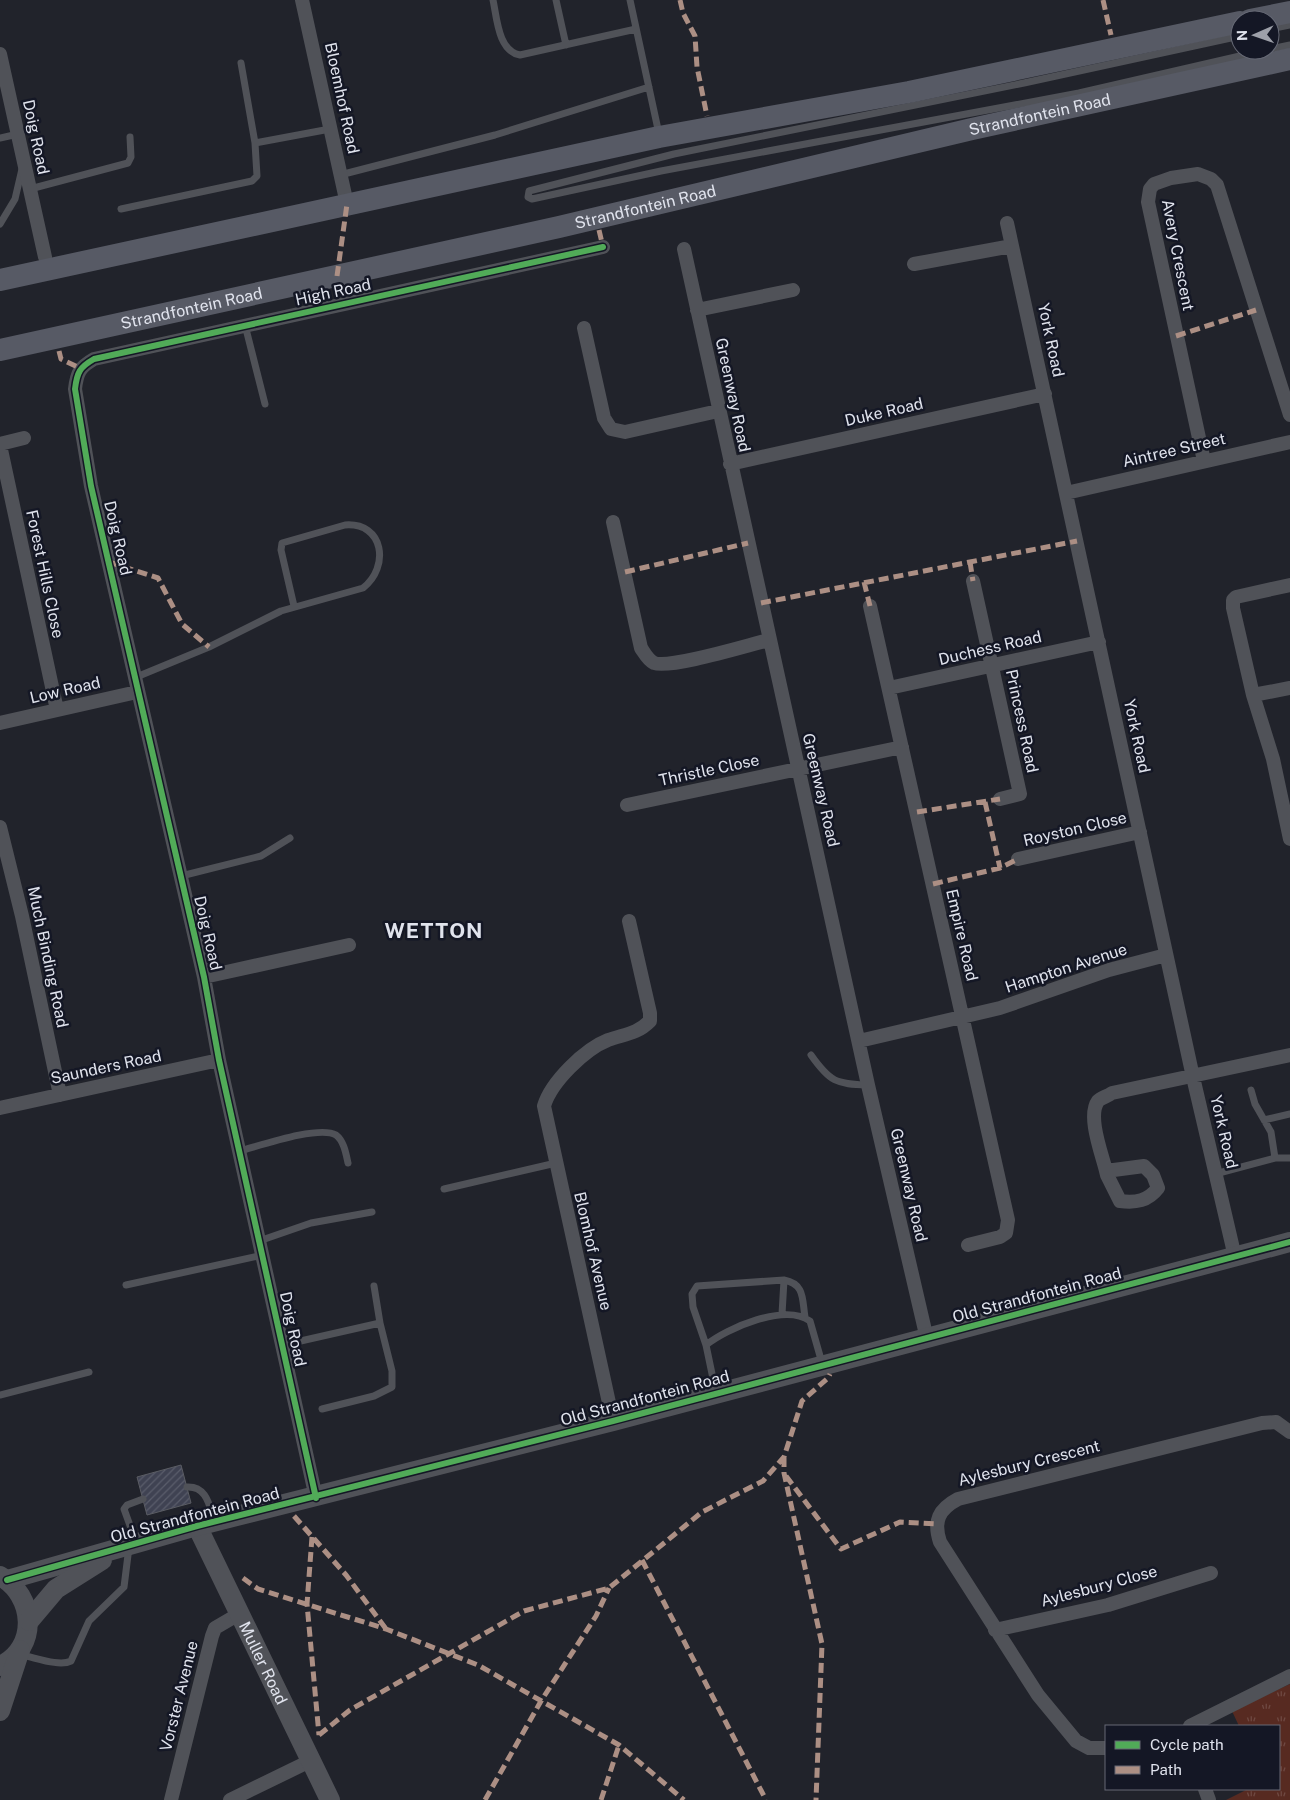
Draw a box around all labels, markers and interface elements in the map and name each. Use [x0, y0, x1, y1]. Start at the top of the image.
north arrow [1230, 10, 1280, 60]
text: N [1234, 30, 1250, 41]
street label: Bloemhof Road [321, 41, 363, 155]
street label: Strandfontein Road [967, 89, 1112, 139]
street label: Doig Road [19, 98, 53, 176]
street label: Strandfontein Road [573, 181, 718, 232]
street label: Avery Crescent [1158, 198, 1198, 312]
street label: High Road [293, 275, 373, 309]
street label: Strandfontein Road [119, 283, 264, 333]
street label: York Road [1034, 301, 1068, 379]
street label: Greenway Road [712, 336, 754, 454]
street label: Duke Road [843, 394, 925, 430]
street label: Aintree Street [1121, 429, 1227, 471]
street label: Doig Road [100, 499, 136, 577]
street label: Forest Hills Close [22, 508, 68, 640]
street label: Duchess Road [937, 627, 1043, 669]
street label: Princess Road [1002, 668, 1042, 774]
street label: Low Road [28, 673, 102, 707]
street label: York Road [1120, 697, 1154, 775]
street label: Greenway Road [799, 731, 843, 849]
street label: Thristle Close [657, 750, 761, 790]
street label: Royston Close [1021, 808, 1129, 850]
street label: Much Binding Road [24, 885, 72, 1029]
street label: Empire Road [942, 887, 982, 983]
street label: Doig Road [190, 894, 226, 972]
district label: WETTON [384, 918, 484, 943]
street label: Hampton Avenue [1003, 939, 1129, 997]
street label: Saunders Road [49, 1046, 163, 1088]
street label: York Road [1206, 1093, 1242, 1171]
street label: Greenway Road [887, 1126, 931, 1244]
street label: Blomhof Avenue [570, 1190, 616, 1312]
street label: Old Strandfontein Road [950, 1263, 1124, 1327]
street label: Doig Road [276, 1290, 310, 1368]
street label: Old Strandfontein Road [558, 1366, 732, 1430]
street label: Aylesbury Crescent [956, 1436, 1102, 1490]
street label: Old Strandfontein Road [108, 1483, 282, 1547]
street label: Aylesbury Close [1039, 1561, 1159, 1611]
street label: Muller Road [235, 1618, 292, 1707]
street label: Vorster Avenue [156, 1639, 202, 1753]
legend [1105, 1725, 1280, 1790]
text: Cycle path [1150, 1736, 1224, 1753]
text: Path [1150, 1761, 1182, 1778]

